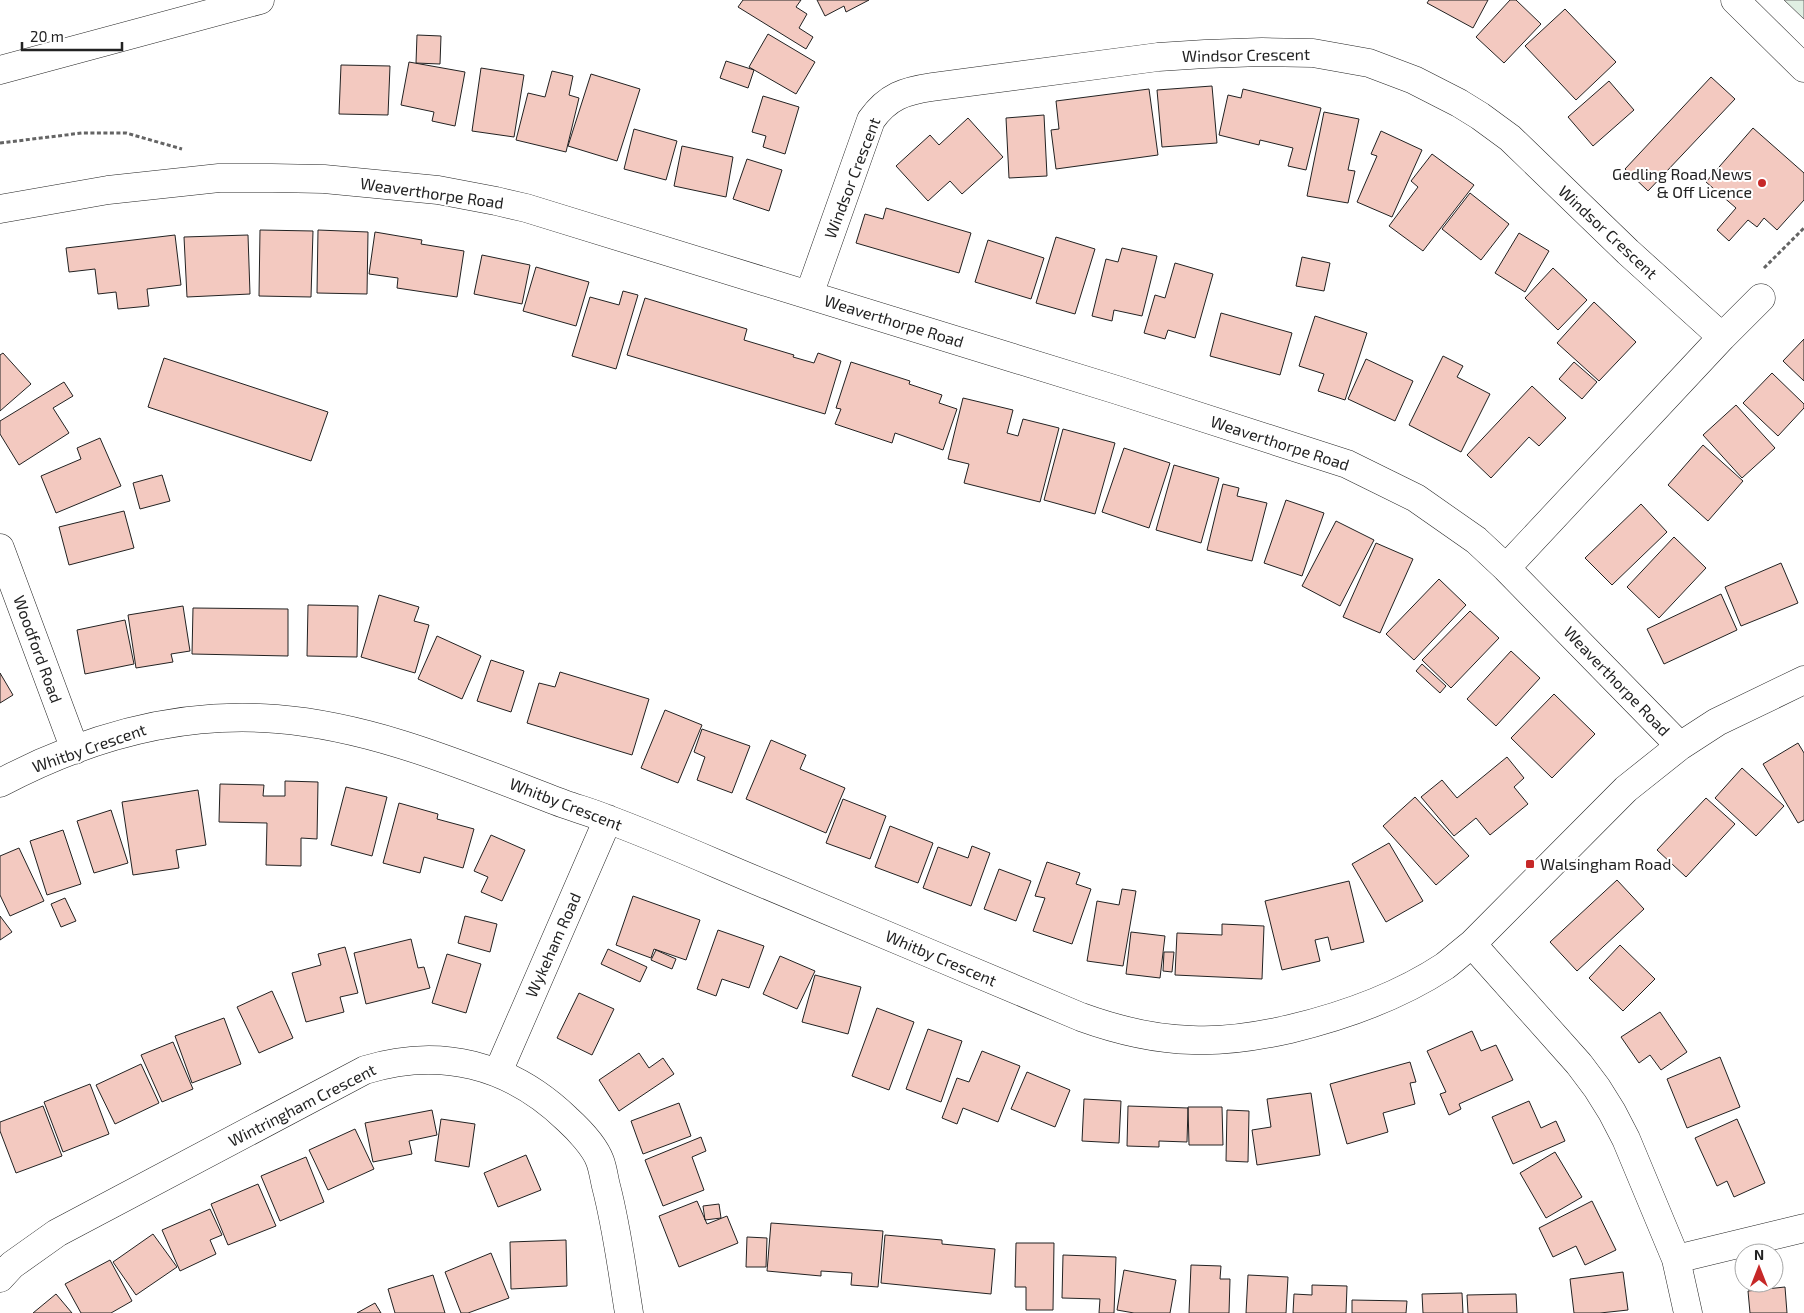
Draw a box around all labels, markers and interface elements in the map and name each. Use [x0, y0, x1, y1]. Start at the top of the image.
scale bar [22, 20, 122, 52]
text: 20 m [30, 27, 64, 45]
street label: Windsor Crescent [1182, 44, 1310, 65]
street label: Windsor Crescent [820, 115, 883, 241]
place label: Gedling Road News & Off Licence [1612, 164, 1752, 201]
street label: Weaverthorpe Road [359, 173, 505, 212]
marker: Gedling Road News & Off Licence [1756, 177, 1768, 189]
street label: Windsor Crescent [1555, 181, 1662, 282]
street label: Weaverthorpe Road [822, 290, 966, 351]
street label: Weaverthorpe Road [1208, 411, 1352, 474]
street label: Woodford Road [10, 592, 67, 705]
street label: Weaverthorpe Road [1560, 622, 1675, 739]
street label: Whitby Crescent [29, 719, 148, 776]
street label: Whitby Crescent [507, 773, 625, 834]
place label: Walsingham Road [1540, 854, 1671, 873]
marker: Walsingham Road [1524, 858, 1536, 870]
street label: Wykeham Road [521, 889, 584, 1000]
street label: Whitby Crescent [883, 926, 1000, 990]
street label: Wintringham Crescent [225, 1059, 378, 1150]
north arrow [1734, 1243, 1784, 1293]
text: N [1754, 1246, 1764, 1263]

